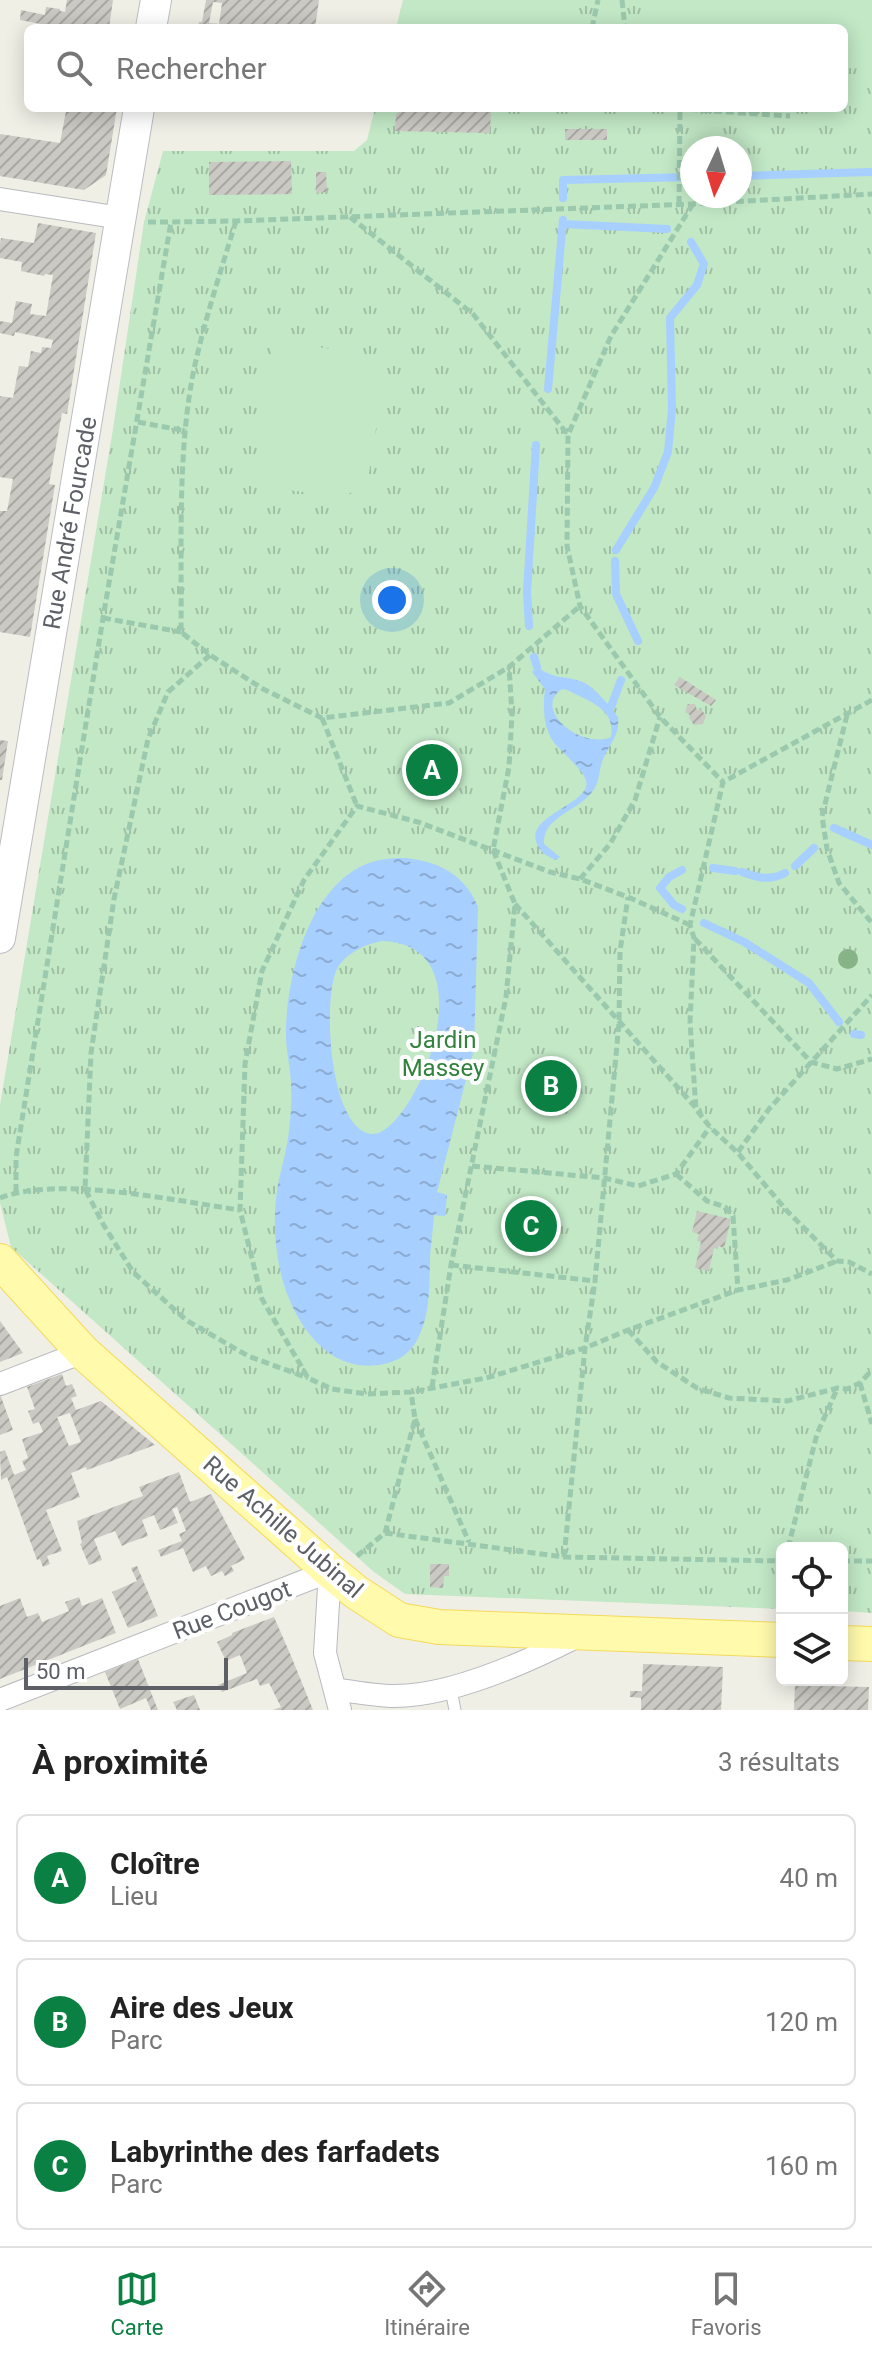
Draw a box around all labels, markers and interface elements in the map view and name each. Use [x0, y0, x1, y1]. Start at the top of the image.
search box [24, 24, 848, 112]
icon: search [52, 46, 96, 90]
text: Rechercher [116, 51, 267, 86]
north arrow [680, 136, 752, 208]
street label: Rue André Fourcade [38, 414, 102, 632]
your location [372, 580, 412, 620]
pin: A [406, 740, 458, 800]
park label: Jardin Massey [402, 1026, 485, 1082]
pin: B [525, 1056, 577, 1116]
pin: C [505, 1196, 557, 1256]
street label: Rue Achille Jubinal [197, 1450, 369, 1604]
map controls [776, 1542, 848, 1686]
button: locate [776, 1542, 848, 1614]
street label: Rue Cougot [169, 1575, 295, 1645]
button: layers [776, 1614, 848, 1686]
scale bar [24, 1654, 228, 1690]
text: 50 m [36, 1659, 85, 1684]
text: À proximité [32, 1742, 208, 1782]
text: 3 résultats [718, 1747, 840, 1777]
text: Cloître [110, 1846, 200, 1881]
text: A [51, 1863, 69, 1893]
text: 40 m [780, 1863, 838, 1893]
text: Lieu [110, 1881, 158, 1911]
text: Aire des Jeux [110, 1990, 293, 2025]
text: B [52, 2007, 68, 2037]
text: 120 m [765, 2007, 838, 2037]
text: Parc [110, 2025, 163, 2055]
text: Labyrinthe des farfadets [110, 2134, 440, 2169]
text: C [51, 2151, 69, 2181]
text: 160 m [765, 2151, 838, 2181]
text: Parc [110, 2169, 163, 2199]
tab: Carte [110, 2267, 164, 2340]
tab: Itinéraire [384, 2267, 470, 2340]
tab: Favoris [691, 2267, 762, 2340]

